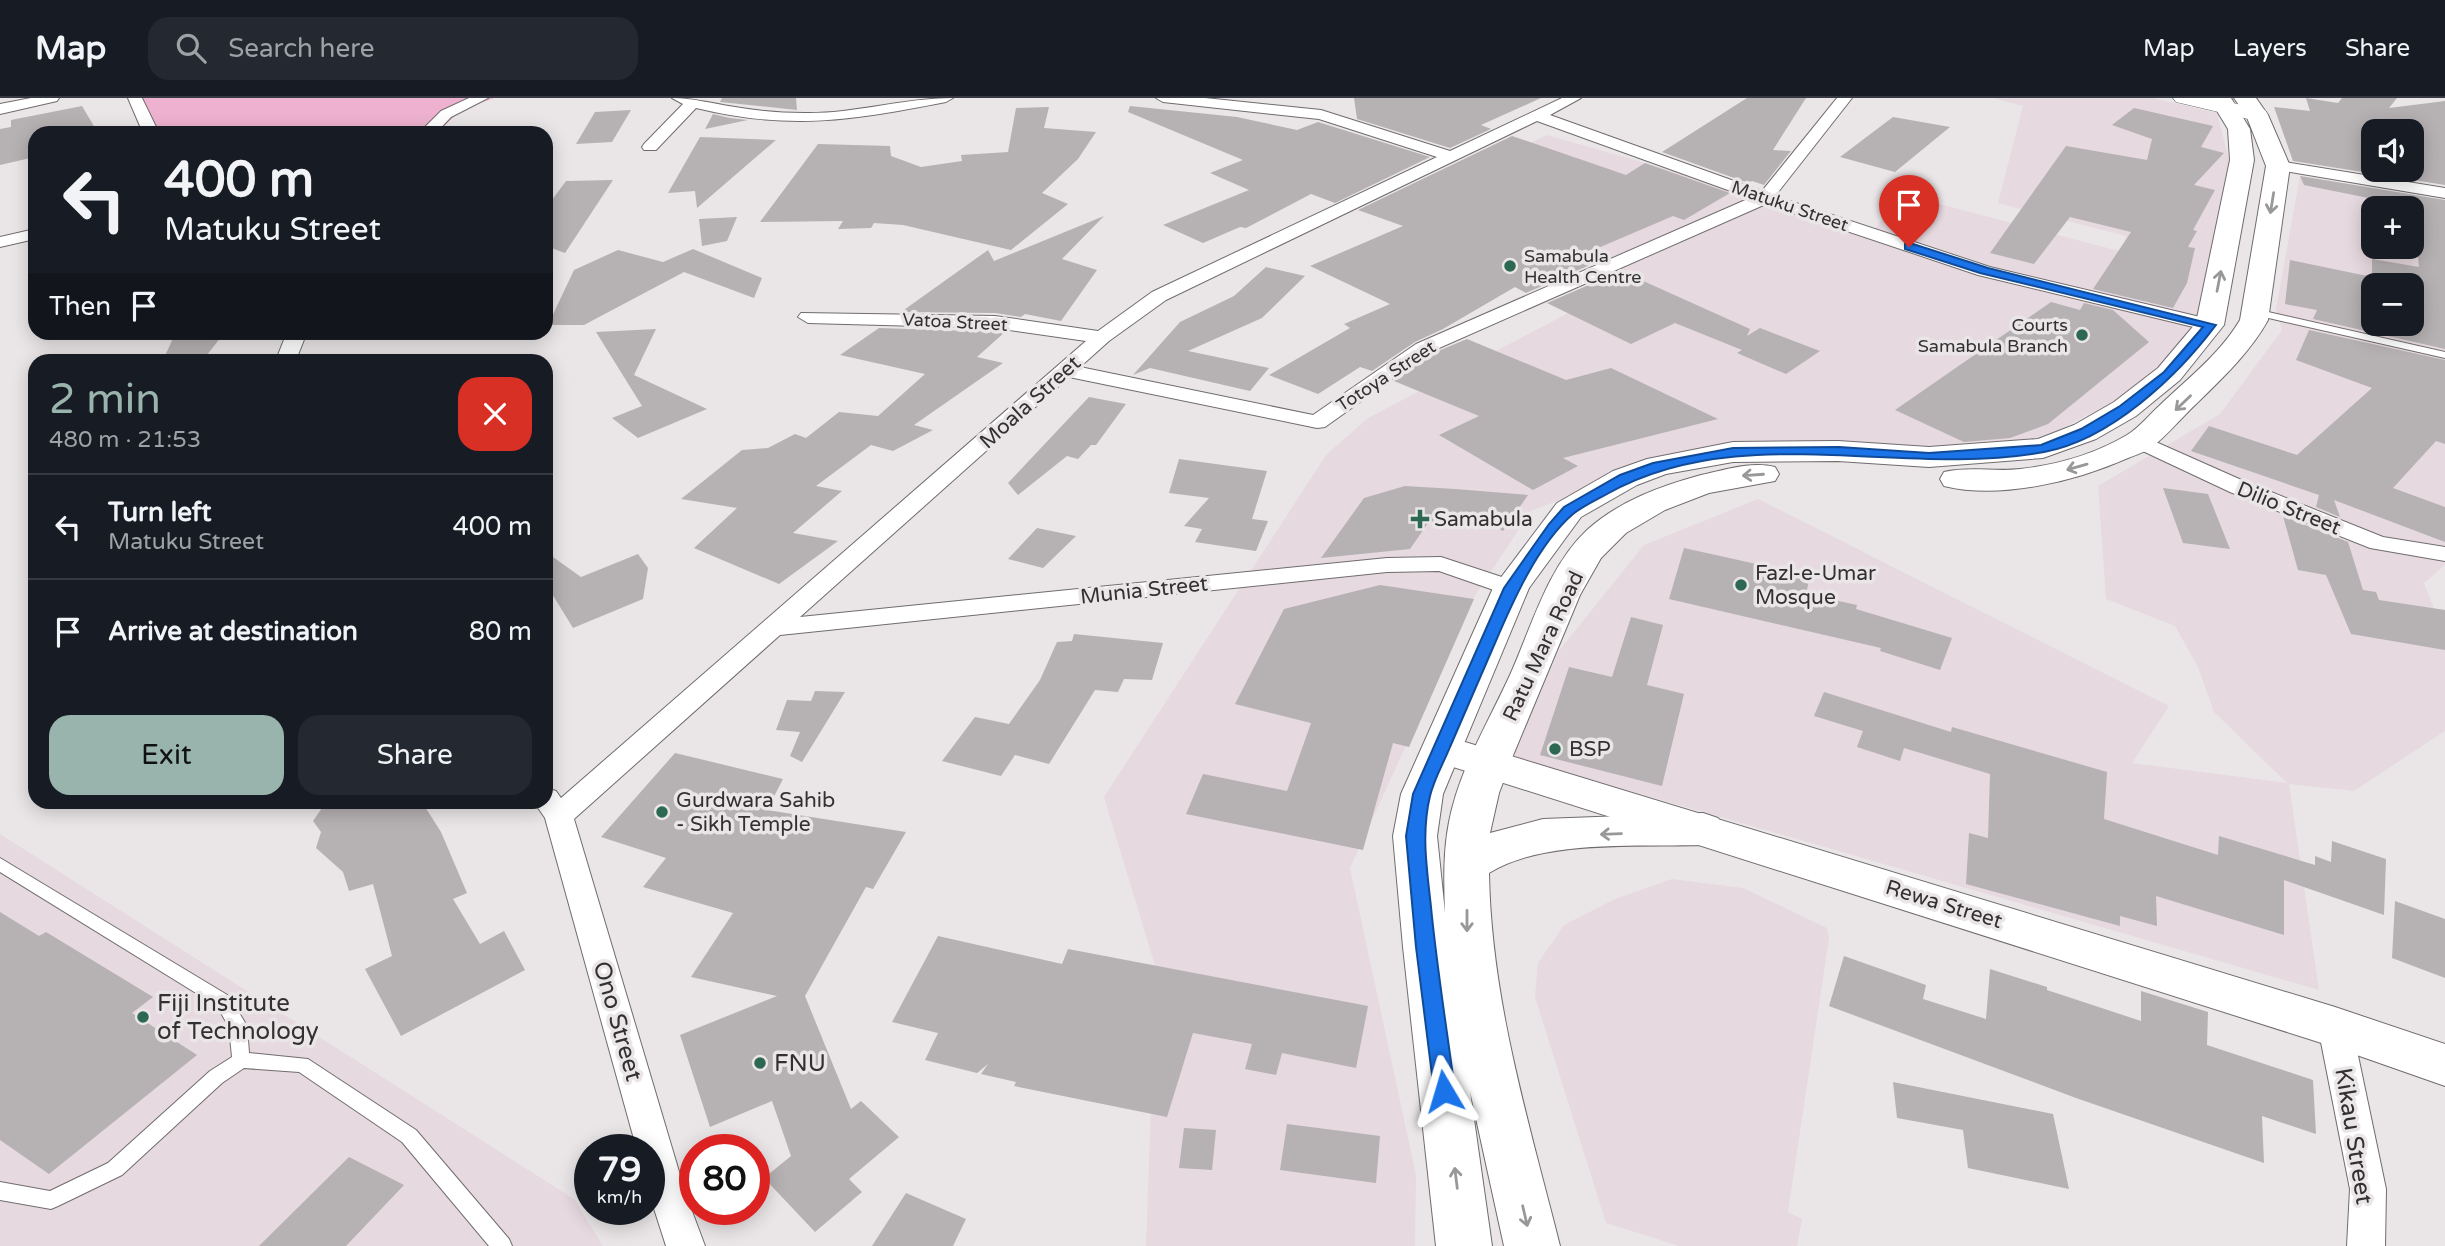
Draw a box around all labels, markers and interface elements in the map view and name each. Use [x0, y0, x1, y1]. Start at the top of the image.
search box [148, 17, 638, 80]
text: Map [35, 29, 106, 68]
icon: search [172, 29, 210, 67]
text: Search here [228, 33, 374, 64]
text: Map [2143, 34, 2195, 63]
text: Layers [2233, 34, 2307, 63]
text: Share [2345, 34, 2410, 63]
map controls [2361, 119, 2424, 336]
button: sound [2361, 119, 2424, 182]
text: 400 m [164, 151, 314, 210]
icon: left [49, 154, 140, 245]
pin [1879, 175, 1939, 247]
street label: Matuku Street [1729, 176, 1851, 236]
icon: arrive [1890, 186, 1928, 224]
one-way arrow [2265, 192, 2278, 214]
button: + [2361, 196, 2424, 259]
text: Matuku Street [164, 211, 381, 249]
place label: Samabula Health Centre [1524, 245, 1642, 288]
marker: Samabula Health Centre [1502, 258, 1518, 274]
one-way arrow [2212, 270, 2226, 293]
button: − [2361, 273, 2424, 336]
icon: arrive [125, 287, 163, 325]
text: Then [49, 291, 111, 322]
street label: Vatoa Street [902, 308, 1008, 336]
place label: Courts Samabula Branch [1918, 314, 2068, 357]
marker: Courts Samabula Branch [2074, 327, 2090, 343]
street label: Totoya Street [1332, 336, 1440, 416]
street label: Moala Street [975, 351, 1086, 454]
text: 2 min [49, 374, 161, 425]
button: close [458, 377, 532, 451]
one-way arrow [2174, 394, 2191, 411]
text: 480 m · 21:53 [49, 426, 201, 454]
one-way arrow [2066, 461, 2089, 474]
one-way arrow [1742, 468, 1765, 481]
street label: Dilio Street [2233, 476, 2344, 541]
text: Turn left [108, 497, 211, 528]
place label: Samabula [1434, 507, 1533, 532]
icon: left [49, 508, 87, 546]
text: 400 m [452, 511, 532, 542]
marker: Samabula [1412, 511, 1428, 527]
text: Matuku Street [108, 528, 264, 556]
place label: Fazl-e-Umar Mosque [1755, 561, 1876, 610]
street label: Ratu Mara Road [1498, 567, 1589, 725]
street label: Munia Street [1079, 571, 1209, 610]
marker: Fazl-e-Umar Mosque [1733, 577, 1749, 593]
icon: arrive [49, 613, 87, 651]
text: Arrive at destination [108, 616, 358, 647]
text: 80 m [469, 616, 532, 647]
button: Exit [49, 715, 284, 795]
button: Share [298, 715, 532, 795]
place label: BSP [1569, 737, 1611, 762]
marker: BSP [1547, 741, 1563, 757]
place label: Gurdwara Sahib - Sikh Temple [676, 788, 835, 837]
marker: Gurdwara Sahib - Sikh Temple [654, 804, 670, 820]
one-way arrow [1600, 827, 1623, 840]
street label: Rewa Street [1883, 875, 2005, 934]
one-way arrow [1460, 910, 1474, 933]
street label: Ono Street [587, 958, 648, 1084]
place label: Fiji Institute of Technology [157, 989, 319, 1046]
marker: Fiji Institute of Technology [135, 1009, 151, 1025]
place label: FNU [774, 1049, 826, 1078]
position arrow [1407, 1054, 1481, 1128]
marker: FNU [752, 1055, 768, 1071]
street label: Kikau Street [2328, 1066, 2379, 1206]
speed limit sign: 80 [679, 1134, 770, 1225]
text: 79 [598, 1149, 641, 1191]
one-way arrow [1449, 1167, 1462, 1190]
text: km/h [597, 1186, 642, 1208]
one-way arrow [1519, 1204, 1532, 1227]

